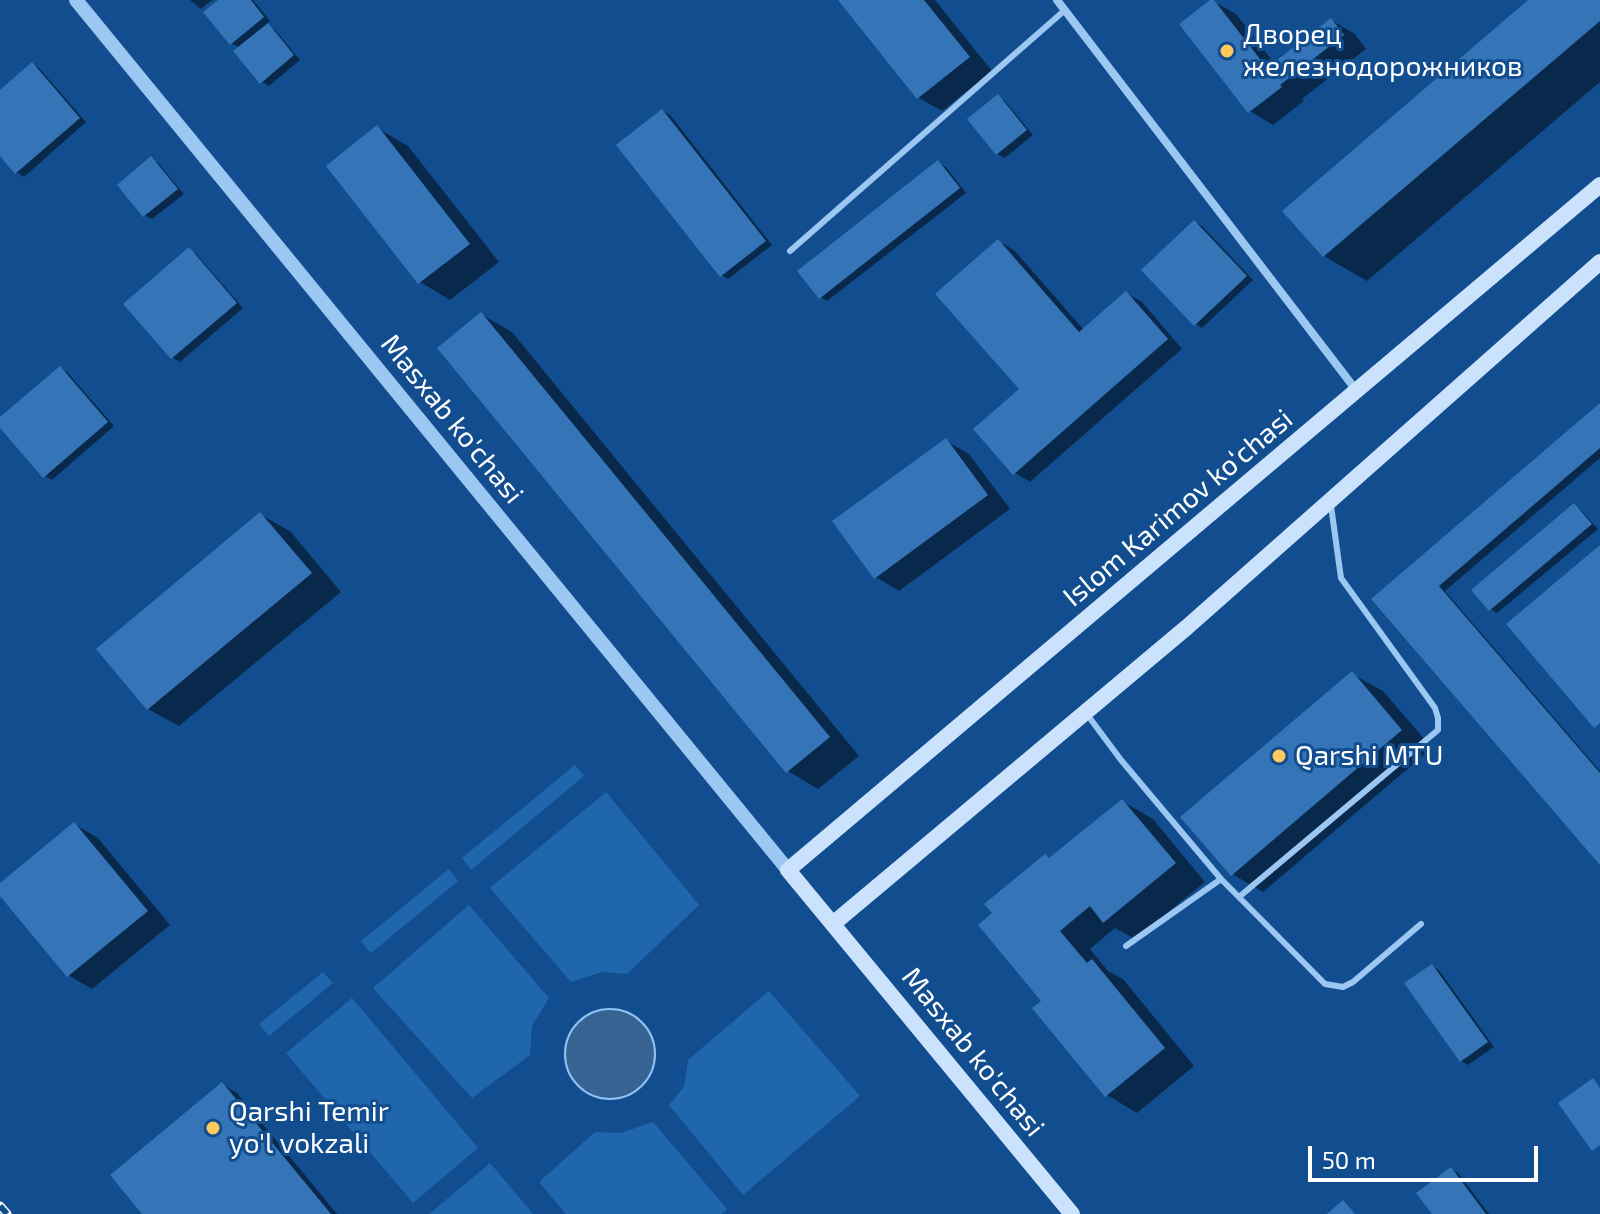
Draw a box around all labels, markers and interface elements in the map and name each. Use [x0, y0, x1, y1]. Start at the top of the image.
place label: Дворец железнодорожников [1243, 18, 1523, 84]
marker: Дворец железнодорожников [1218, 42, 1236, 60]
street label: Masxab ko'chasi [374, 328, 530, 510]
street label: Islom Karimov ko‘chasi [1057, 402, 1299, 614]
place label: Qarshi MTU [1295, 739, 1443, 773]
marker: Qarshi MTU [1270, 747, 1288, 765]
street label: Masxab ko'chasi [895, 961, 1051, 1143]
place label: Qarshi Temir yo'l vokzali [229, 1095, 389, 1161]
marker: Qarshi Temir yo'l vokzali [204, 1119, 222, 1137]
scale bar [1312, 1130, 1542, 1180]
text: 50 m [1322, 1145, 1376, 1174]

